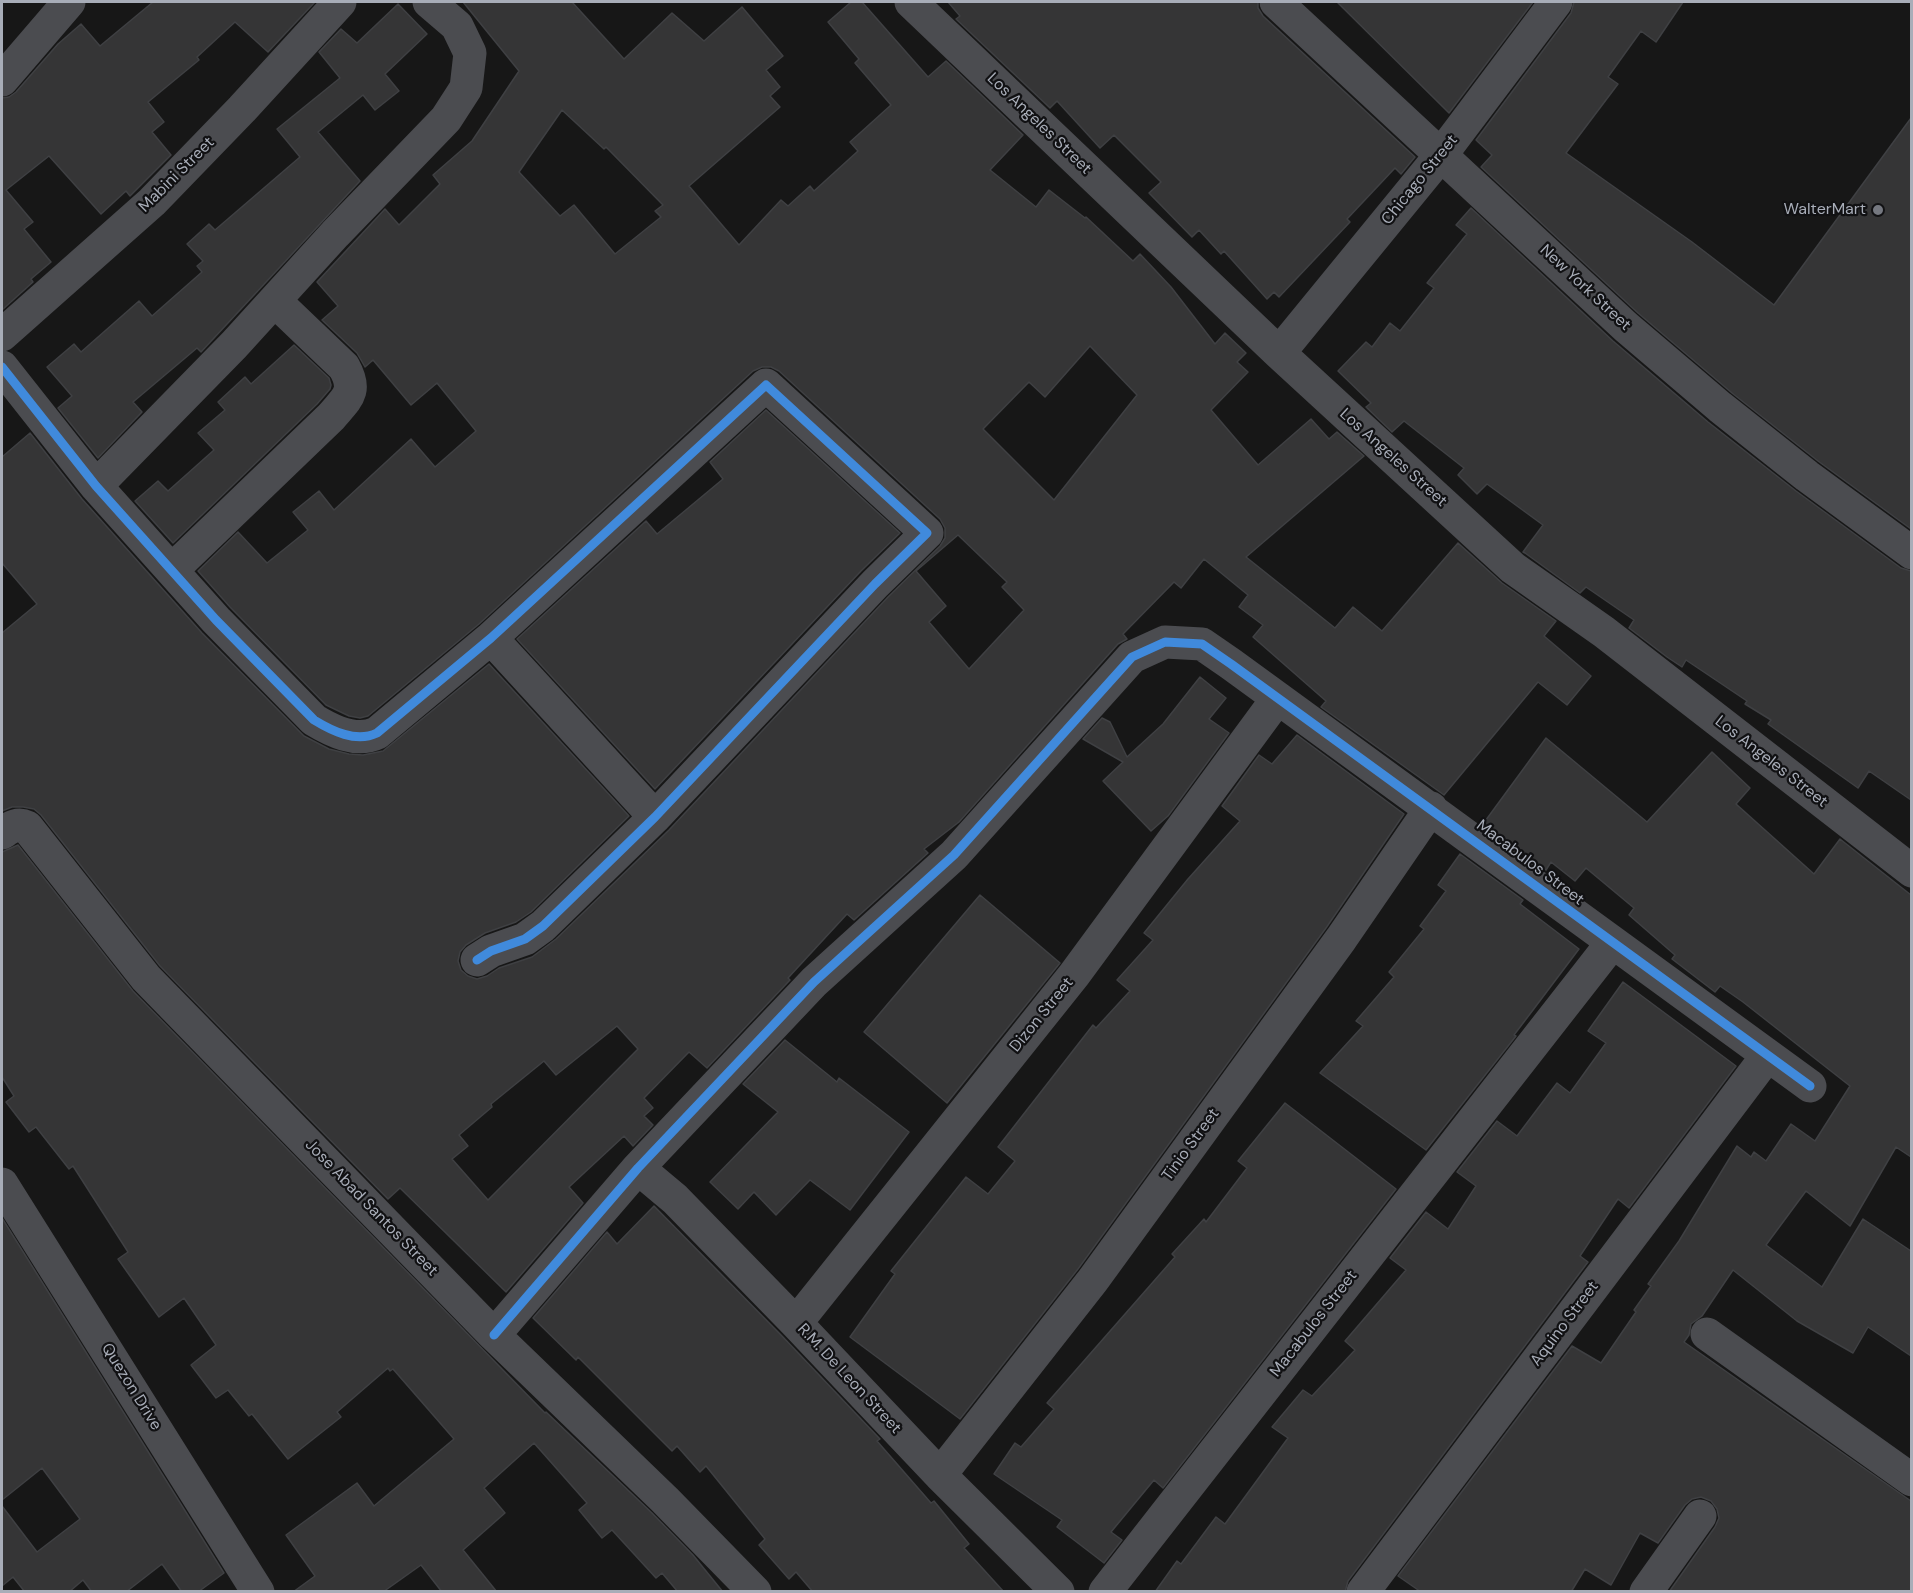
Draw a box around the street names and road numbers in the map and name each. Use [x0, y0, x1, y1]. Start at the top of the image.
street label: Los Angeles Street [983, 69, 1095, 179]
street label: Chicago Street [1378, 131, 1462, 229]
street label: Mabini Street [135, 133, 219, 217]
street label: New York Street [1536, 241, 1634, 335]
street label: Los Angeles Street [1335, 405, 1451, 511]
street label: Los Angeles Street [1711, 712, 1831, 812]
street label: Macabulos Street [1472, 816, 1588, 910]
street label: Dizon Street [1006, 974, 1078, 1056]
street label: Tinio Street [1158, 1105, 1224, 1185]
street label: Jose Abad Santos Street [301, 1136, 441, 1280]
street label: Macabulos Street [1266, 1267, 1362, 1381]
street label: Aquino Street [1527, 1278, 1603, 1370]
street label: R.M. De Leon Street [793, 1320, 905, 1438]
street label: Quezon Drive [97, 1340, 165, 1434]

